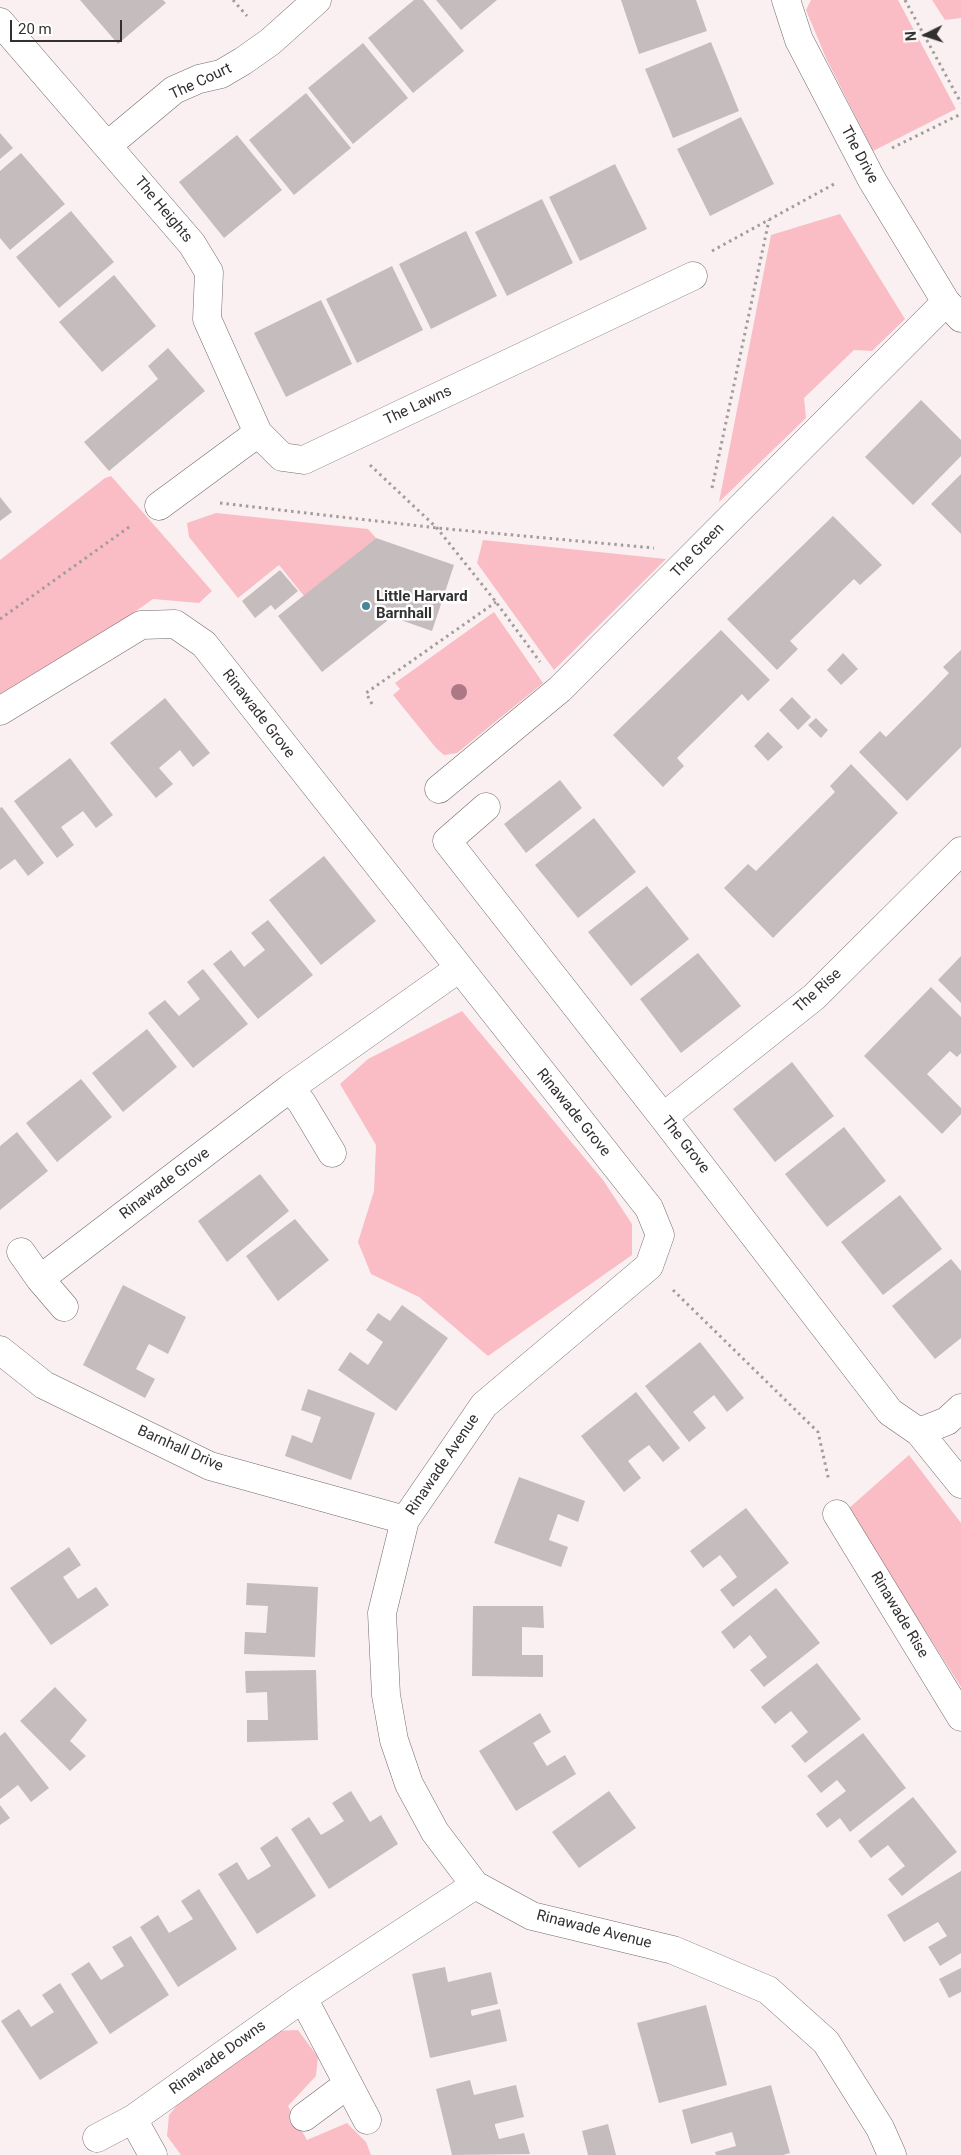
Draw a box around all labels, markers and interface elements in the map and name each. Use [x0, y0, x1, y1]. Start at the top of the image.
scale bar [12, 10, 125, 42]
north arrow [901, 10, 951, 60]
text: 20 m [18, 20, 52, 38]
text: N [903, 31, 919, 42]
street label: The Court [167, 60, 235, 104]
street label: The Drive [836, 123, 882, 187]
street label: The Heights [130, 173, 196, 247]
street label: The Lawns [381, 383, 455, 429]
street label: The Green [668, 520, 728, 582]
place label: Little Harvard Barnhall [376, 588, 468, 623]
marker: Little Harvard Barnhall [360, 600, 372, 612]
street label: Rinawade Grove [218, 666, 298, 762]
street label: The Rise [791, 965, 845, 1017]
street label: Rinawade Grove [532, 1066, 614, 1160]
street label: The Grove [657, 1113, 713, 1177]
street label: Rinawade Grove [117, 1144, 213, 1224]
street label: Rinawade Avenue [403, 1411, 483, 1519]
street label: Barnhall Drive [134, 1422, 226, 1476]
street label: Rinawade Rise [866, 1569, 932, 1661]
street label: Rinawade Avenue [535, 1907, 653, 1953]
street label: Rinawade Downs [166, 2017, 270, 2099]

